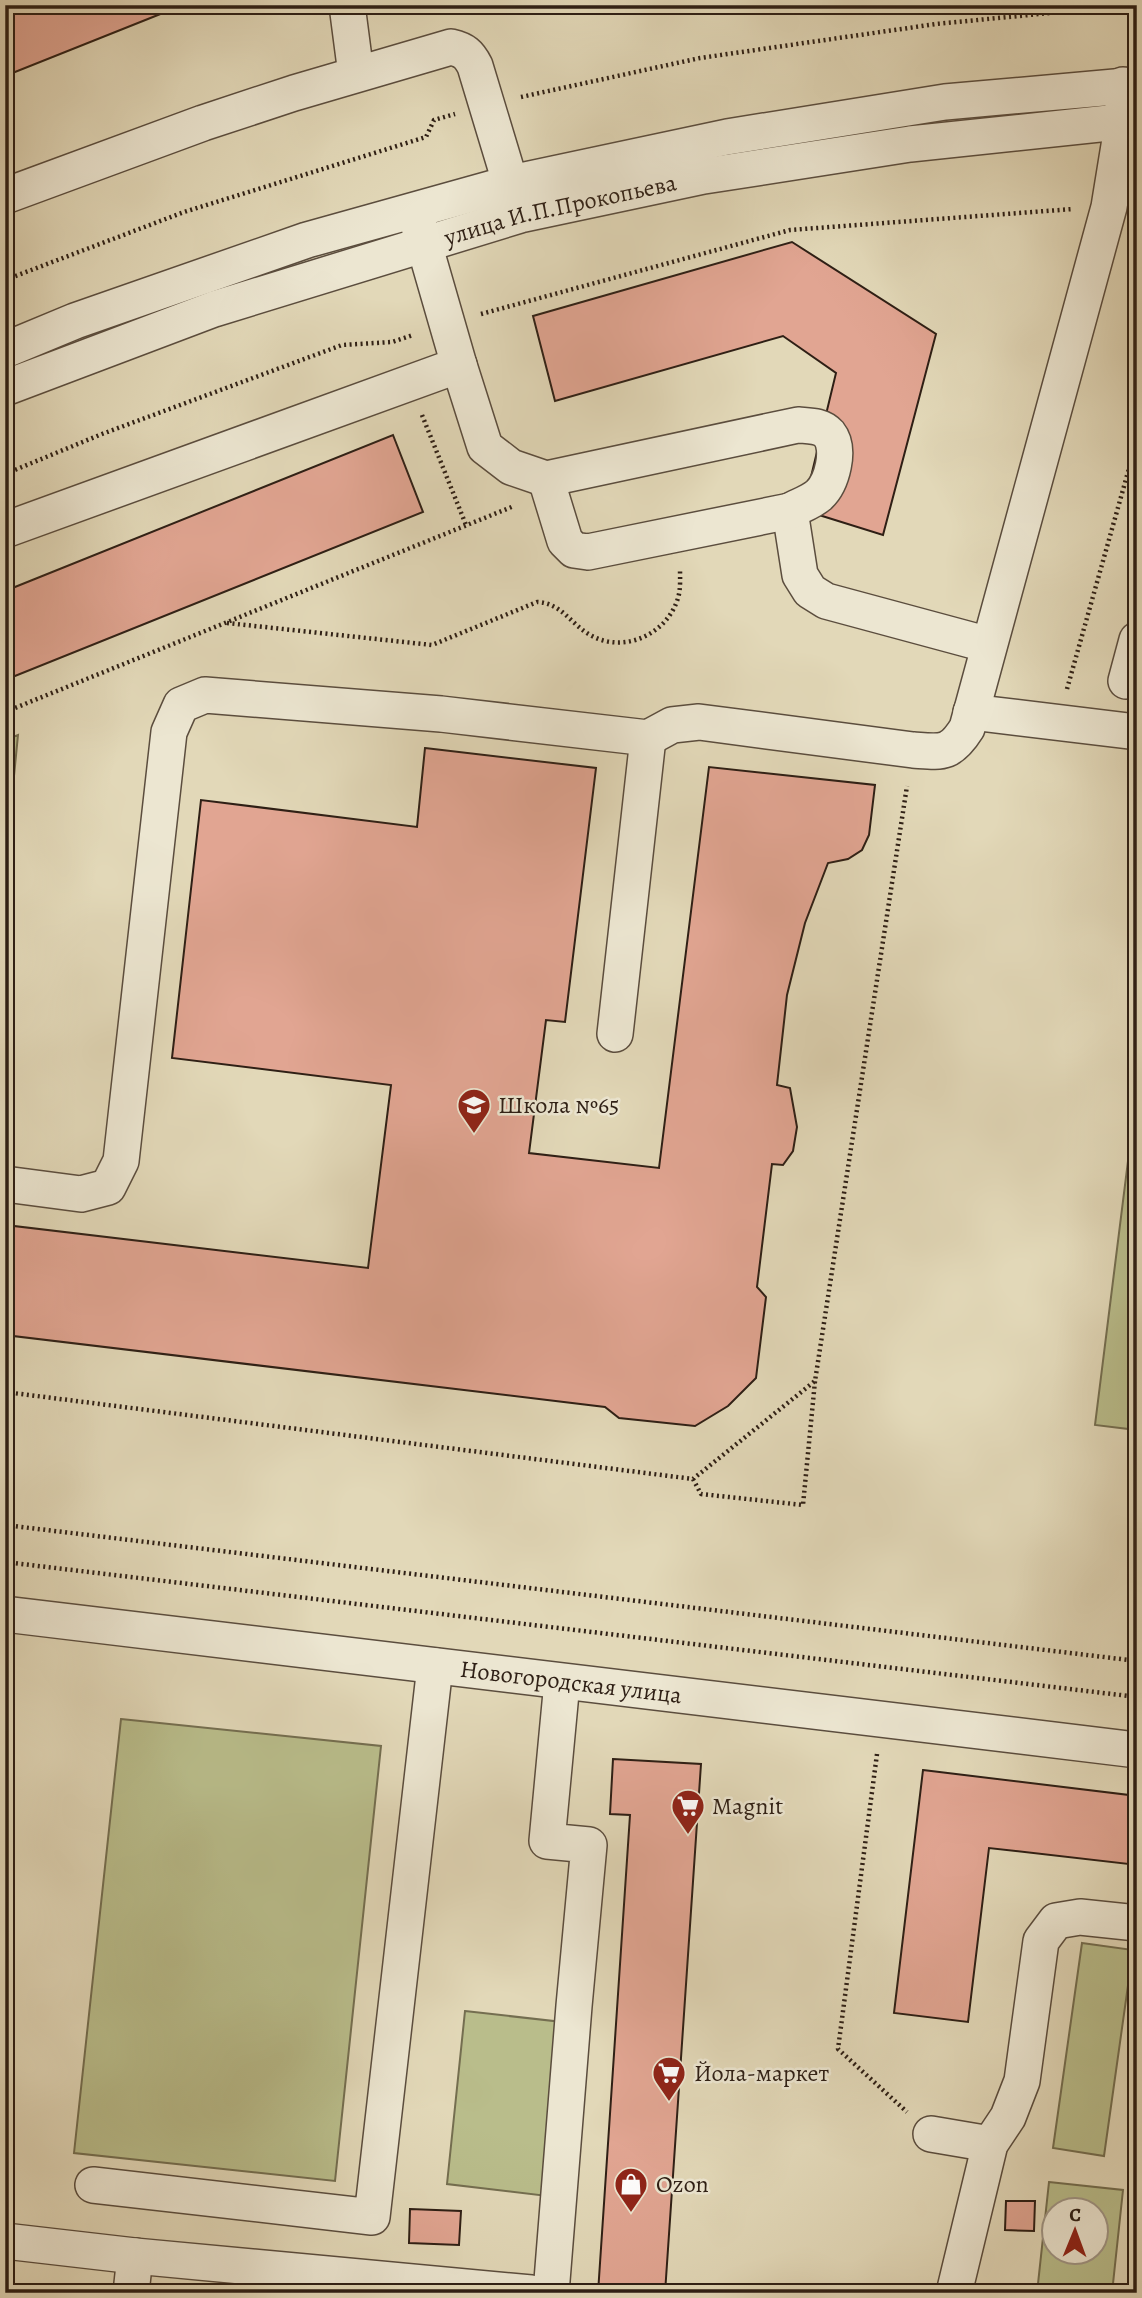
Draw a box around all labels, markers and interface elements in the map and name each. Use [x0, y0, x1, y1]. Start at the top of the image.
street label: улица И.П.Прокопьева [439, 166, 679, 254]
school or university icon: Школа №65 [455, 1086, 493, 1135]
place label: Школа №65 [498, 1089, 619, 1121]
street label: Новогородская улица [458, 1653, 684, 1711]
supermarket icon: Magnit [669, 1787, 707, 1836]
place label: Magnit [712, 1790, 783, 1822]
supermarket icon: Йола-маркет [650, 2054, 688, 2103]
place label: Йола-маркет [694, 2057, 830, 2089]
shop icon: Ozon [612, 2165, 650, 2214]
place label: Ozon [656, 2168, 709, 2200]
north arrow [1040, 2196, 1110, 2266]
text: С [1069, 2202, 1081, 2228]

